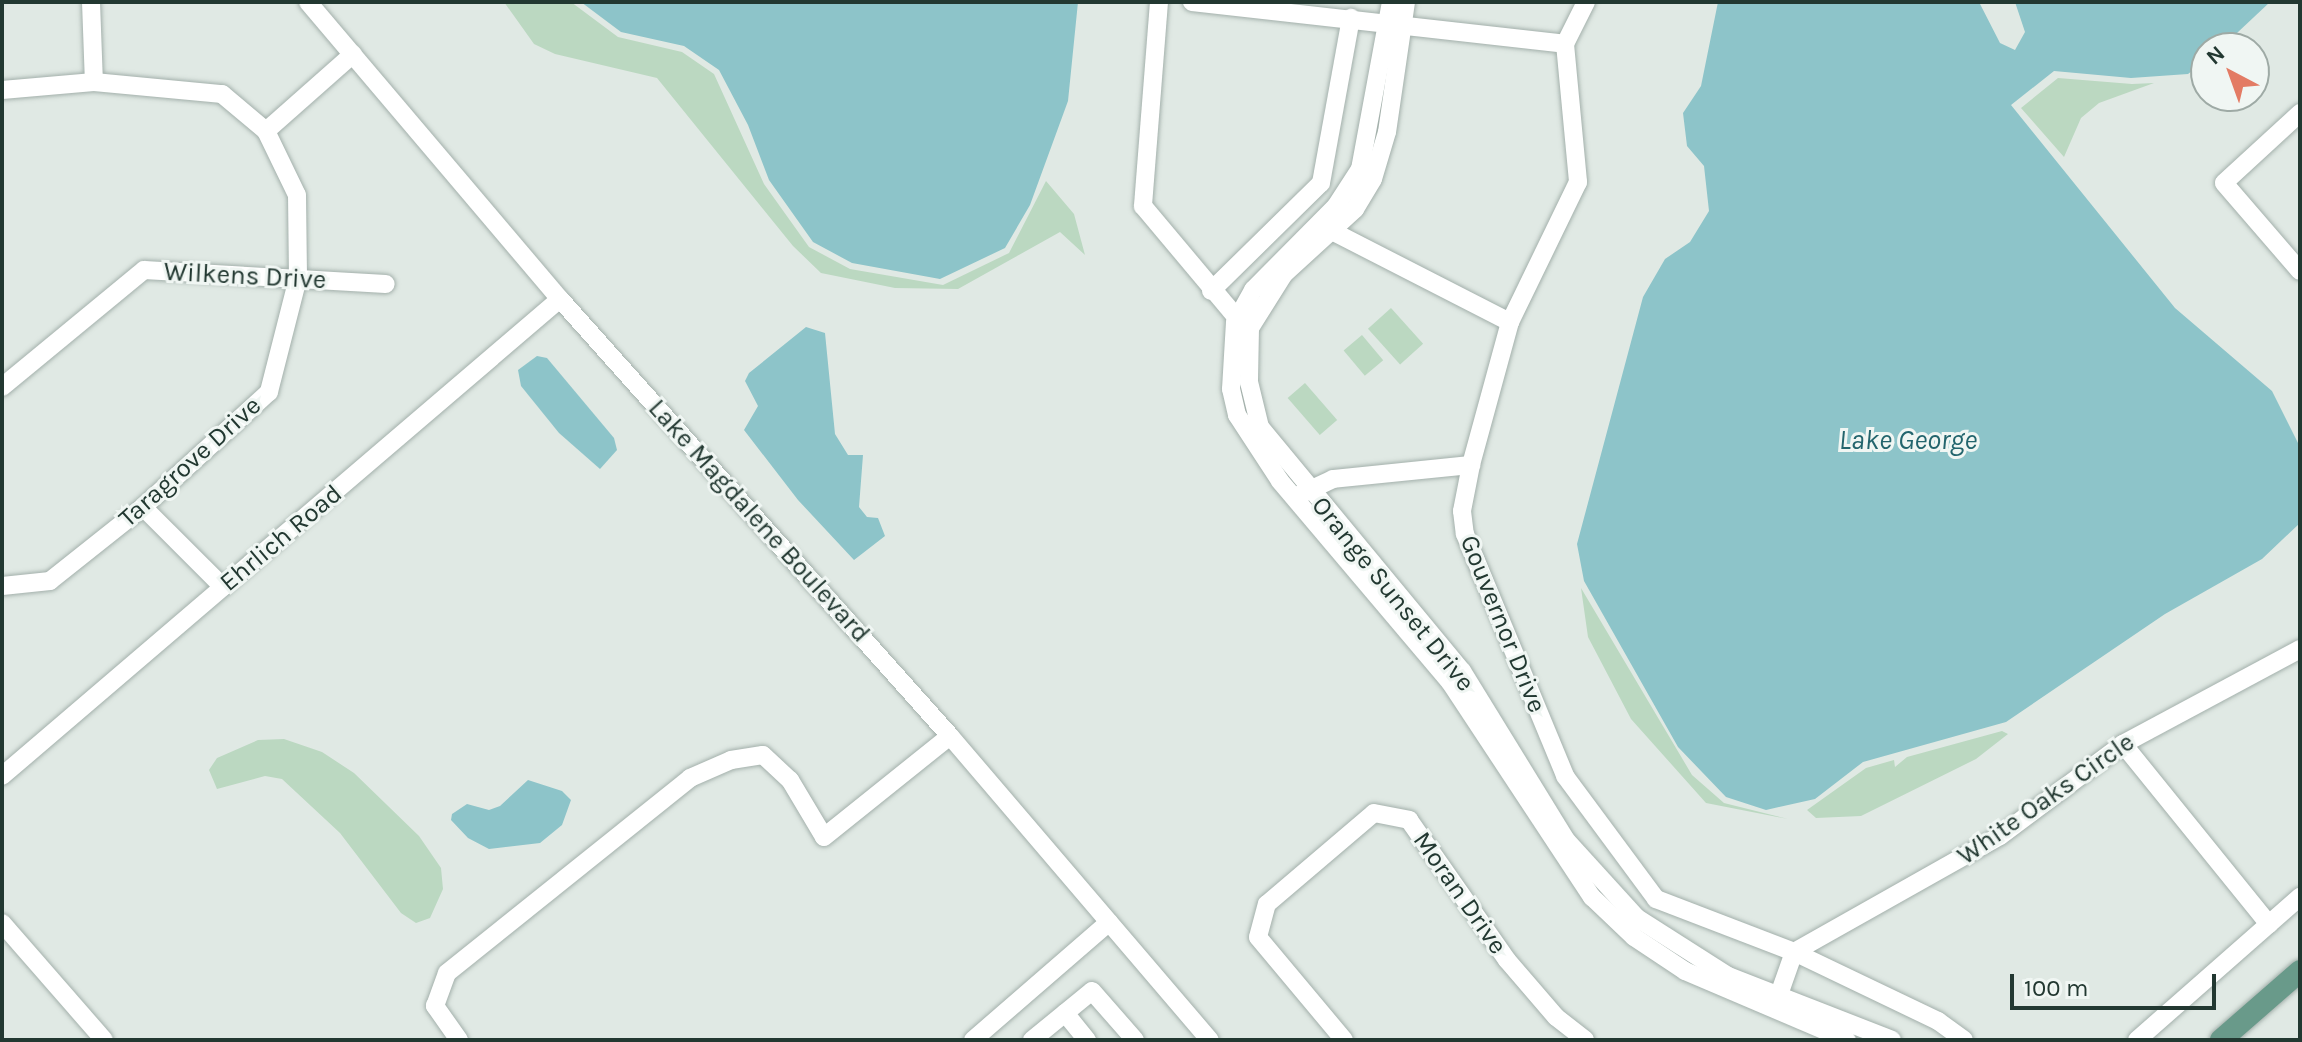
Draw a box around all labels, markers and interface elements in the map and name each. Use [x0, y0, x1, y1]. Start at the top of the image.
north arrow [2190, 32, 2270, 112]
text: N [2201, 40, 2230, 70]
street label: Wilkens Drive [163, 256, 327, 296]
street label: Taragrove Drive [113, 390, 267, 534]
street label: Lake Magdalene Boulevard [642, 393, 876, 649]
water label: Lake George [1839, 423, 1977, 457]
street label: Ehrlich Road [214, 478, 348, 598]
street label: Orange Sunset Drive [1305, 490, 1481, 698]
street label: Gouvernor Drive [1453, 531, 1553, 717]
street label: White Oaks Circle [1952, 726, 2140, 872]
street label: Moran Drive [1406, 826, 1514, 960]
scale bar [2014, 958, 2220, 1008]
text: 100 m [2024, 974, 2089, 1002]

